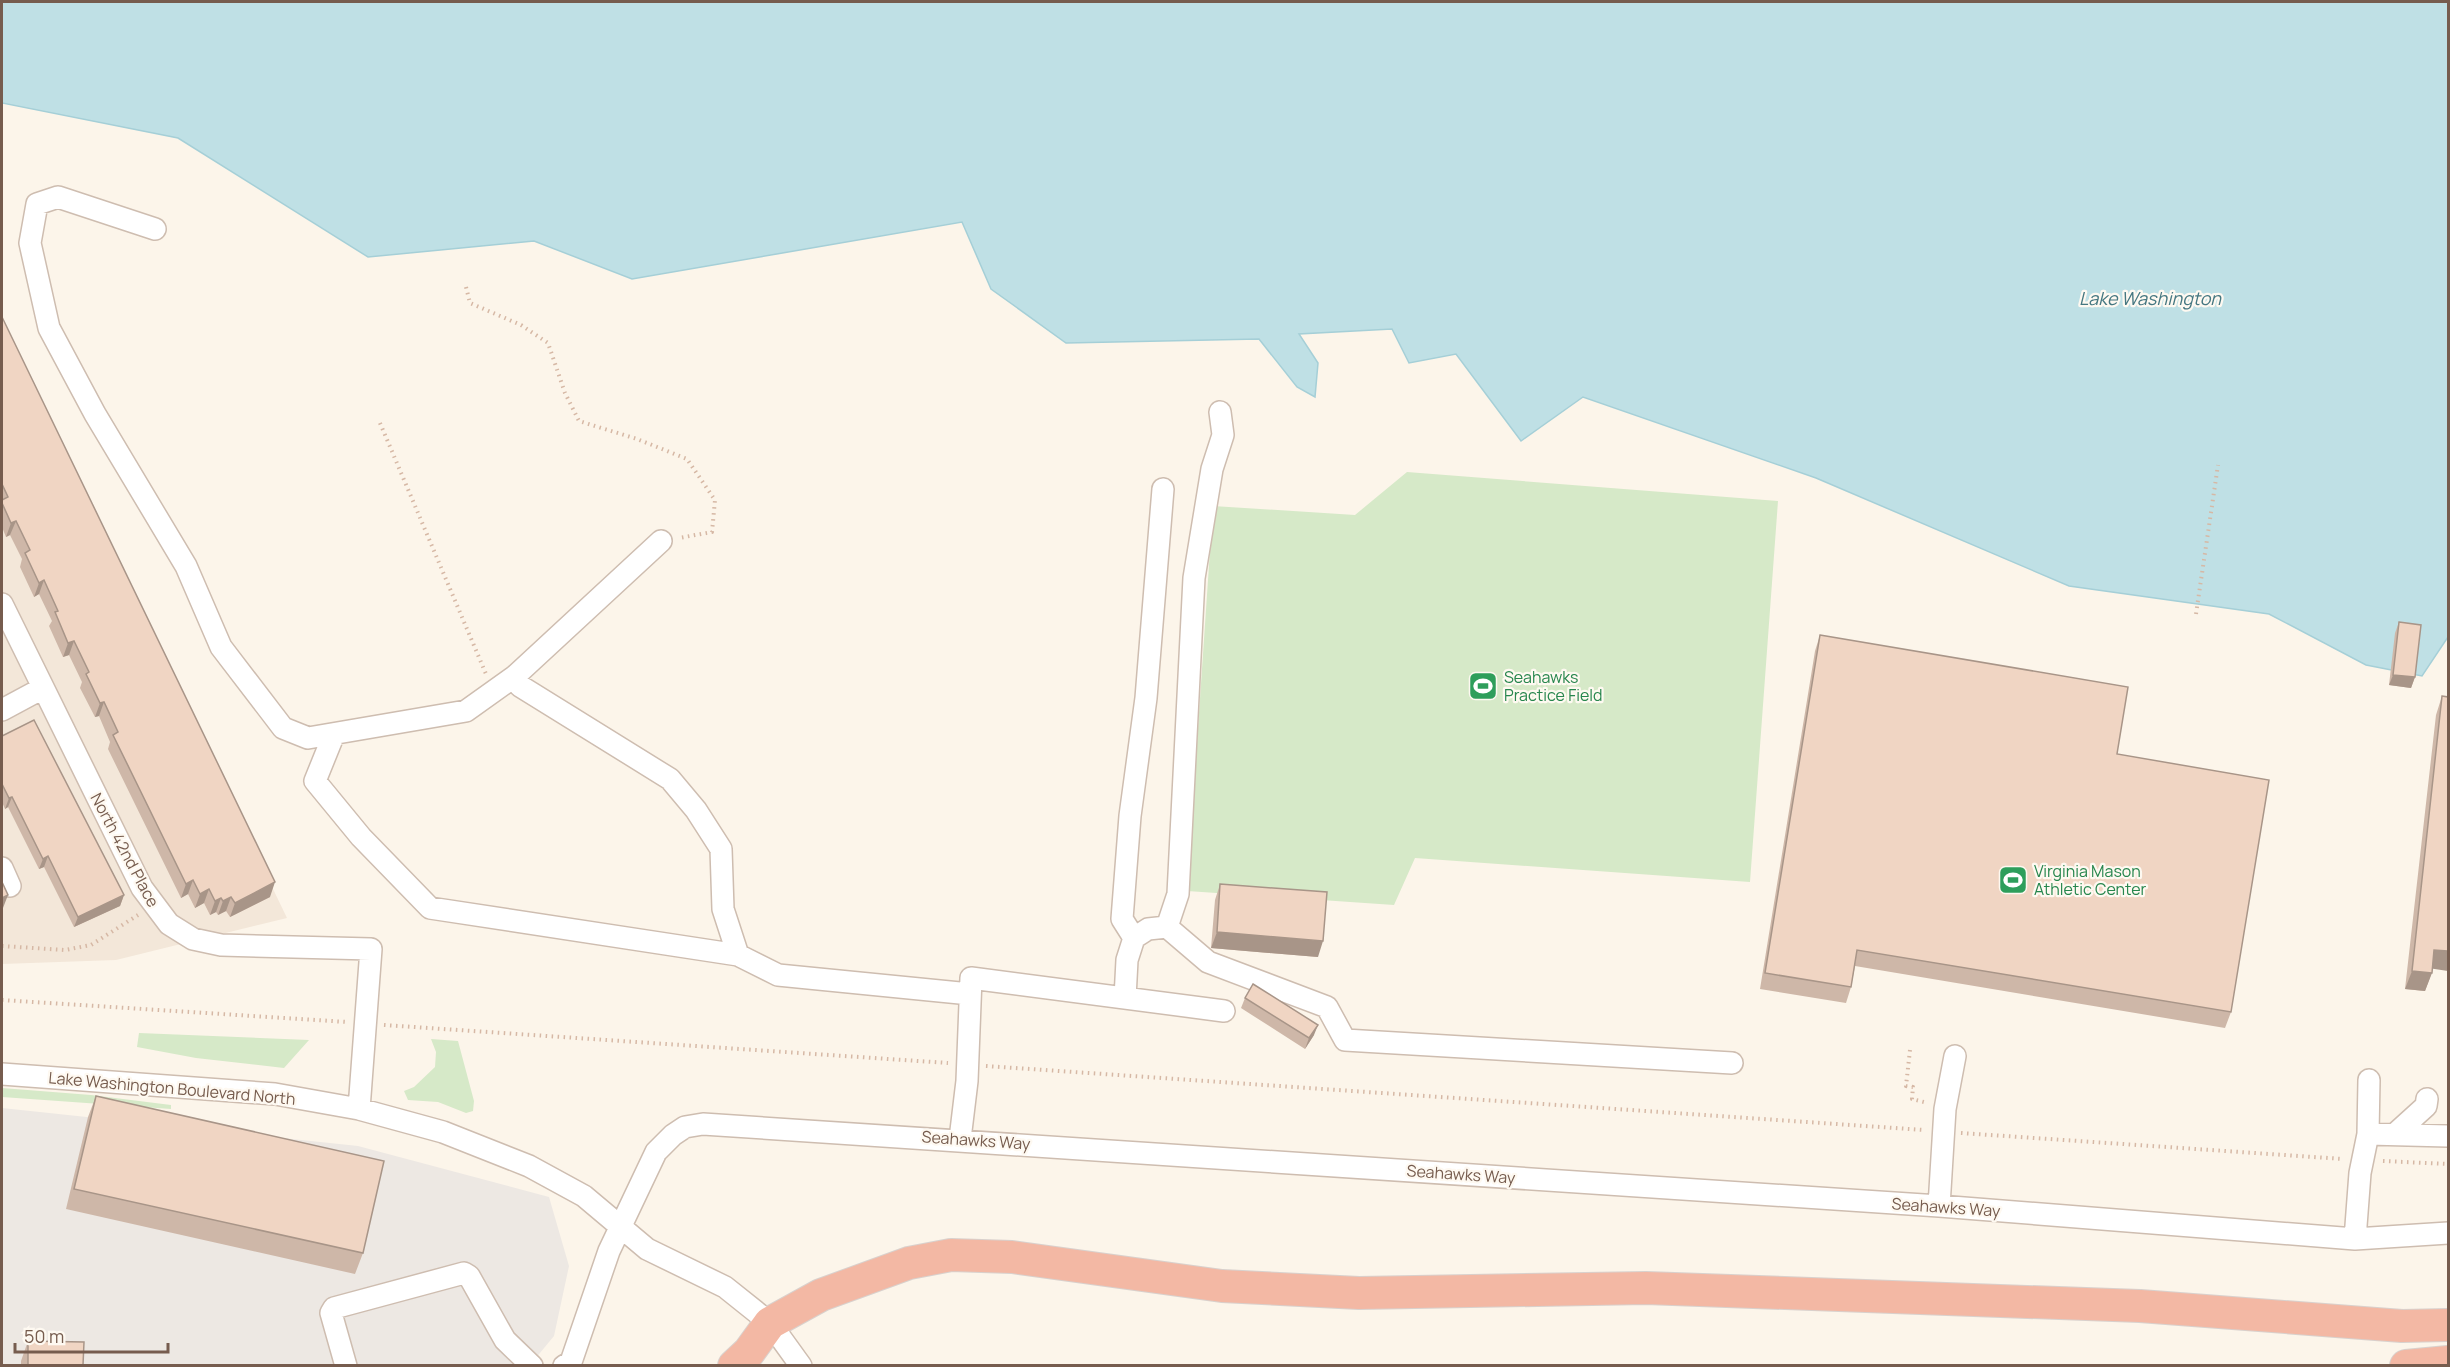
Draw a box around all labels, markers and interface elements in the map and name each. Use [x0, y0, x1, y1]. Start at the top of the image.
water label: Lake Washington [2079, 286, 2222, 310]
place label: Seahawks Practice Field [1504, 666, 1603, 706]
sports icon: Seahawks Practice Field [1467, 670, 1499, 702]
street label: North 42nd Place [86, 789, 164, 911]
place label: Virginia Mason Athletic Center [2034, 860, 2147, 900]
sports icon: Virginia Mason Athletic Center [1997, 864, 2029, 896]
street label: Lake Washington Boulevard North [48, 1066, 296, 1110]
street label: Seahawks Way [921, 1125, 1032, 1155]
street label: Seahawks Way [1406, 1159, 1517, 1189]
street label: Seahawks Way [1891, 1192, 2002, 1222]
scale bar [15, 1316, 168, 1354]
text: 50 m [24, 1324, 64, 1348]

